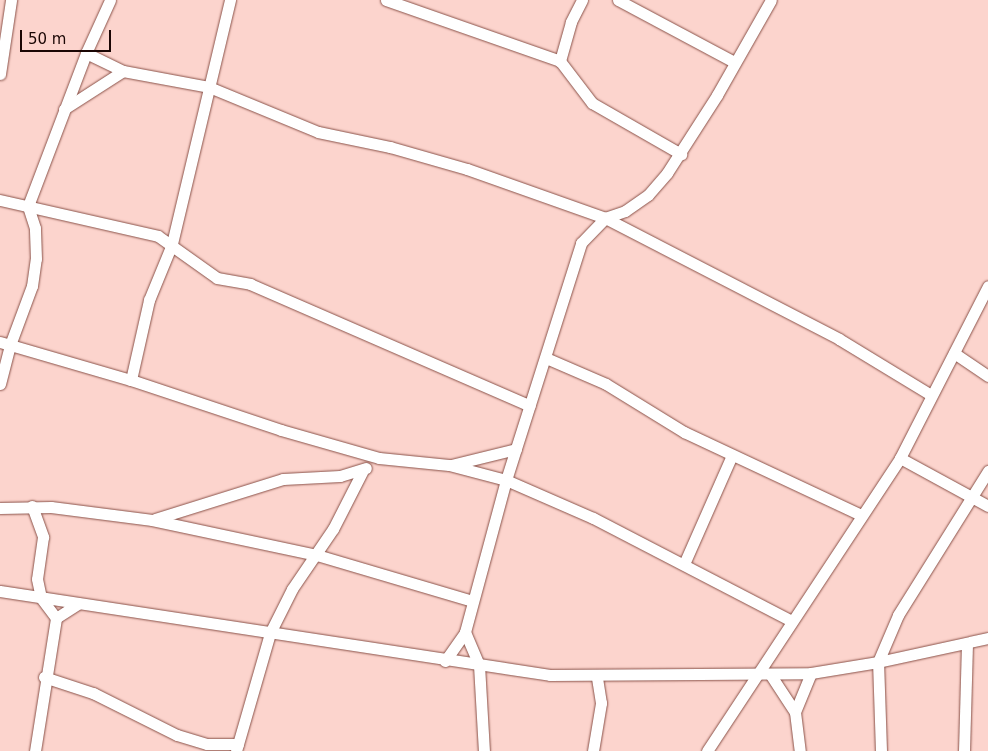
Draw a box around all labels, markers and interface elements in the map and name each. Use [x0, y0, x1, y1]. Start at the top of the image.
scale bar [22, 20, 114, 52]
text: 50 m [28, 30, 66, 48]

